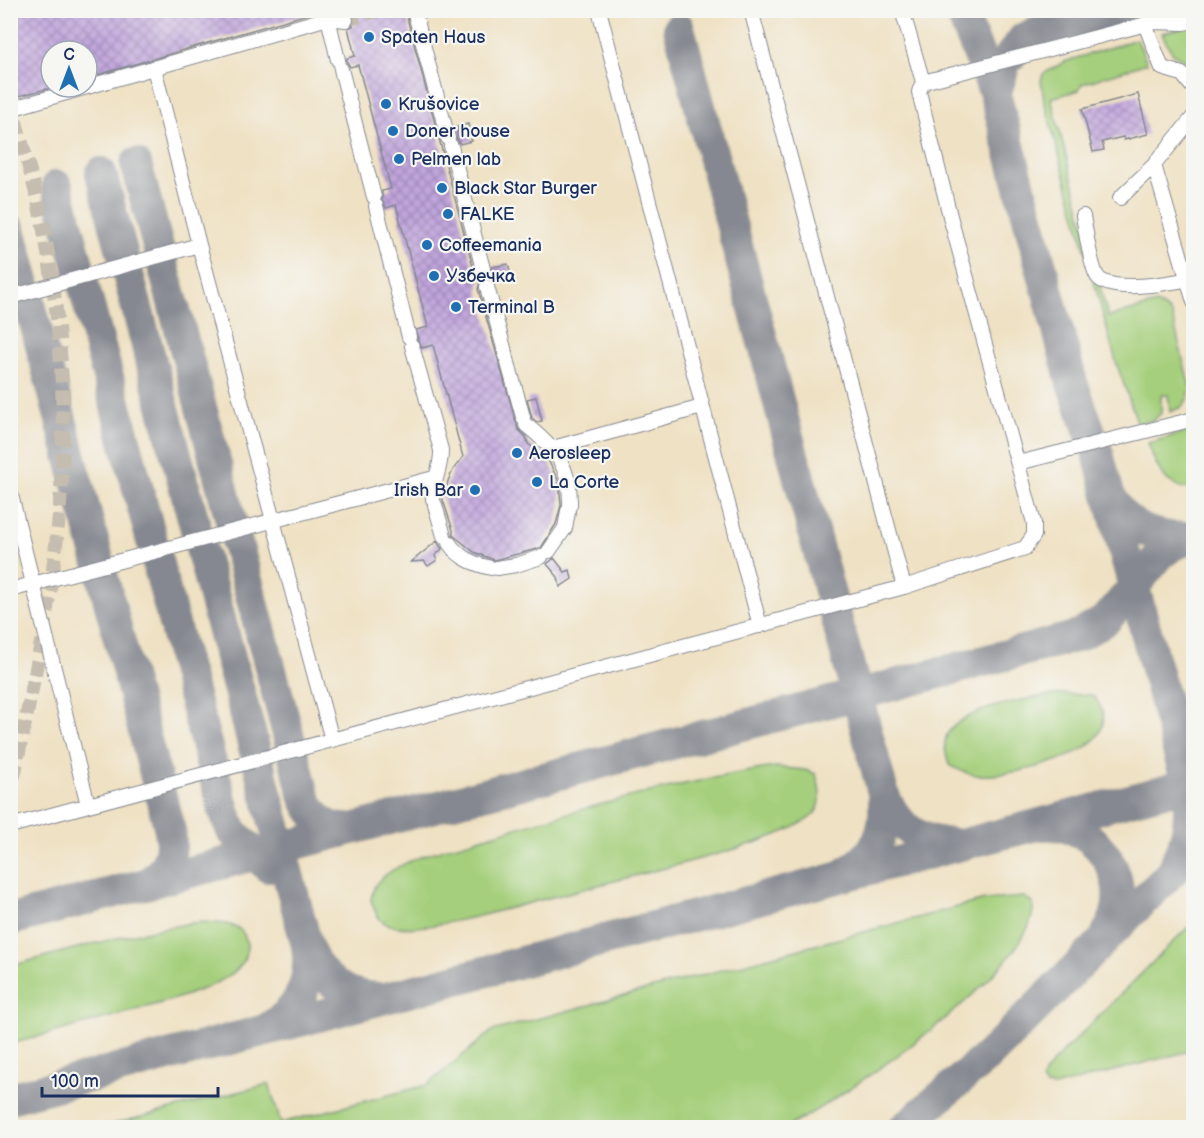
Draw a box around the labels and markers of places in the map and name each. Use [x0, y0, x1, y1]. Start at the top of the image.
place label: Spaten Haus [381, 27, 486, 48]
marker: Spaten Haus [362, 30, 376, 44]
place label: Krušovice [398, 94, 480, 115]
marker: Krušovice [379, 97, 393, 111]
place label: Doner house [405, 121, 510, 142]
marker: Doner house [386, 124, 400, 138]
place label: Pelmen lab [411, 149, 501, 170]
marker: Pelmen lab [392, 152, 406, 166]
place label: Black Star Burger [454, 178, 597, 199]
marker: Black Star Burger [435, 181, 449, 195]
place label: FALKE [460, 204, 515, 225]
marker: FALKE [441, 207, 455, 221]
place label: Coffeemania [439, 235, 542, 256]
marker: Coffeemania [420, 238, 434, 252]
place label: Узбечка [446, 266, 516, 287]
marker: Узбечка [427, 269, 441, 283]
place label: Terminal B [468, 297, 555, 318]
marker: Terminal B [449, 300, 463, 314]
place label: Aerosleep [529, 443, 611, 464]
marker: Aerosleep [510, 446, 524, 460]
place label: La Corte [549, 472, 620, 493]
marker: La Corte [530, 475, 544, 489]
place label: Irish Bar [394, 480, 464, 501]
marker: Irish Bar [468, 483, 482, 497]

